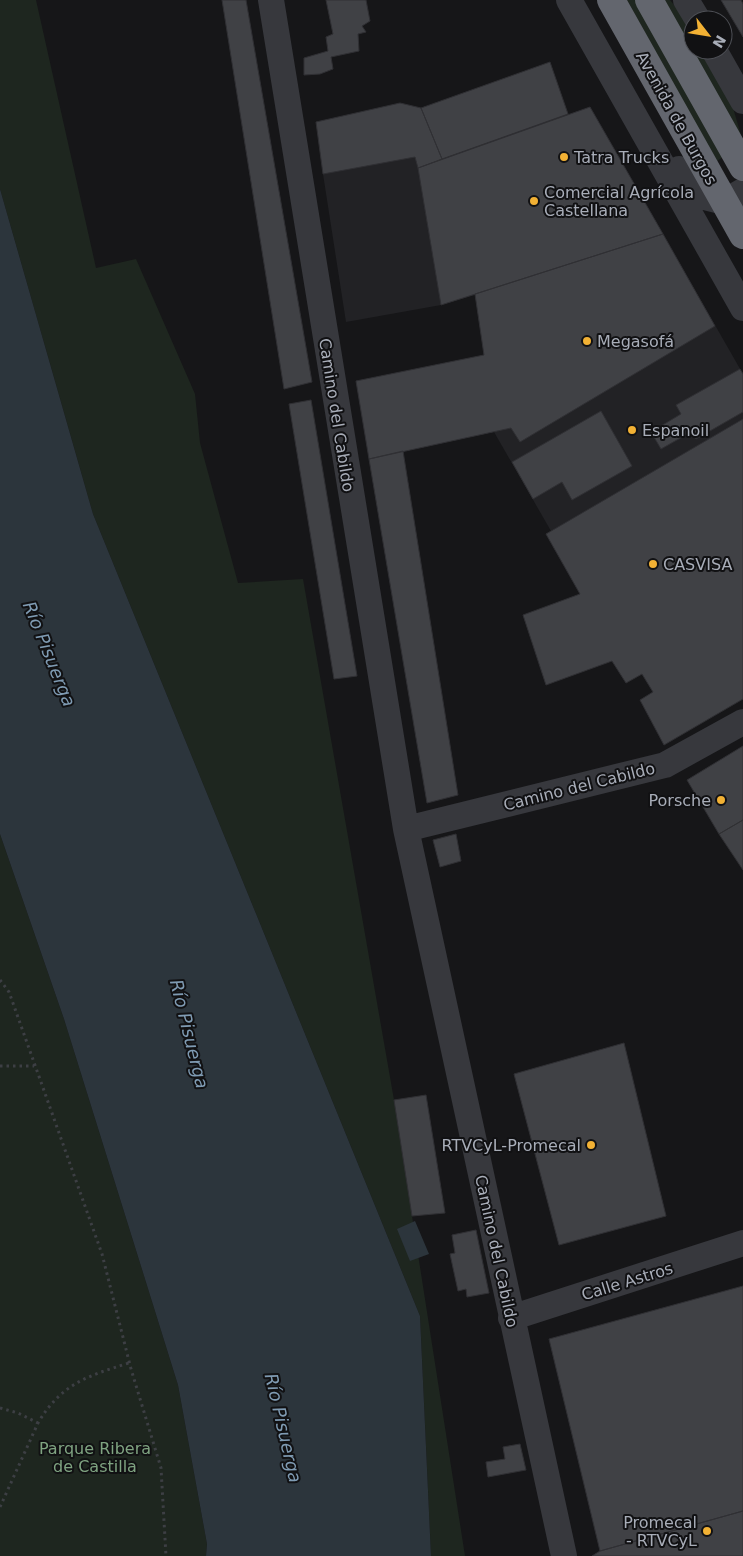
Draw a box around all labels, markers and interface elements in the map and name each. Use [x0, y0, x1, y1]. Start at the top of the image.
north arrow [683, 10, 733, 60]
text: N [709, 33, 729, 51]
street label: Avenida de Burgos [632, 48, 721, 188]
place label: Tatra Trucks [573, 148, 669, 167]
marker: Tatra Trucks [558, 151, 570, 163]
place label: Comercial Agrícola Castellana [544, 183, 694, 220]
marker: Comercial Agrícola Castellana [528, 195, 540, 207]
place label: Megasofá [597, 332, 674, 351]
marker: Megasofá [581, 335, 593, 347]
street label: Camino del Cabildo [315, 337, 358, 493]
place label: Espanoil [642, 421, 709, 440]
marker: Espanoil [626, 424, 638, 436]
place label: CASVISA [663, 555, 732, 574]
marker: CASVISA [647, 558, 659, 570]
water label: Río Pisuerga [19, 598, 80, 710]
street label: Camino del Cabildo [501, 758, 657, 815]
place label: Porsche [648, 791, 711, 810]
marker: Porsche [715, 794, 727, 806]
water label: Río Pisuerga [166, 977, 213, 1091]
place label: RTVCyL-Promecal [441, 1136, 581, 1155]
marker: RTVCyL-Promecal [585, 1139, 597, 1151]
street label: Camino del Cabildo [471, 1173, 522, 1329]
street label: Calle Astros [579, 1259, 675, 1304]
water label: Río Pisuerga [261, 1371, 306, 1485]
park label: Parque Ribera de Castilla [39, 1439, 151, 1476]
place label: Promecal - RTVCyL [623, 1513, 697, 1550]
marker: Promecal - RTVCyL [701, 1525, 713, 1537]

